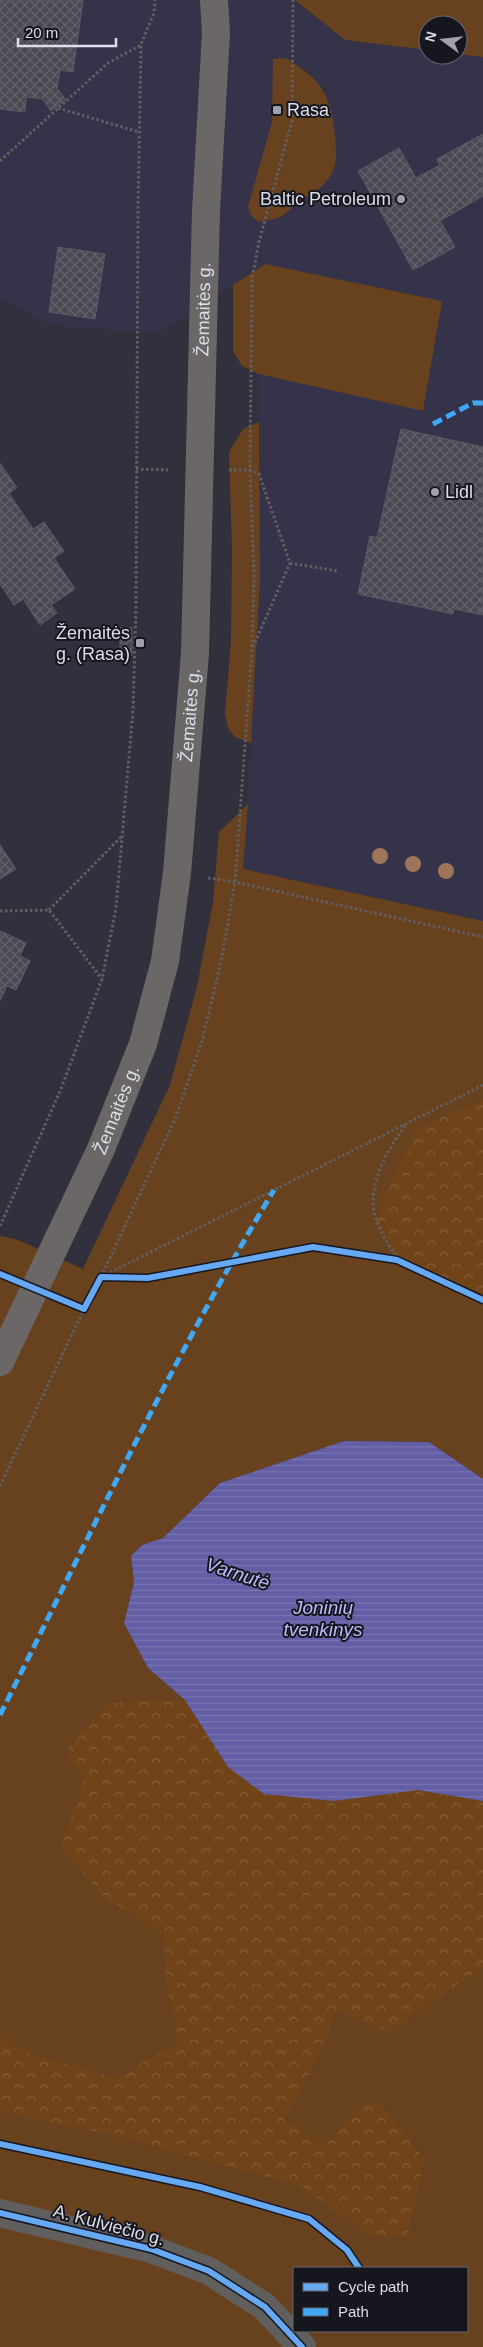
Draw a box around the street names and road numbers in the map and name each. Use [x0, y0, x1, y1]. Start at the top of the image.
street label: Žemaitės g. [192, 262, 215, 357]
street label: Žemaitės g. [176, 667, 204, 763]
street label: Žemaitės g. [90, 1062, 143, 1157]
street label: A. Kulviečio g. [51, 2201, 167, 2249]

